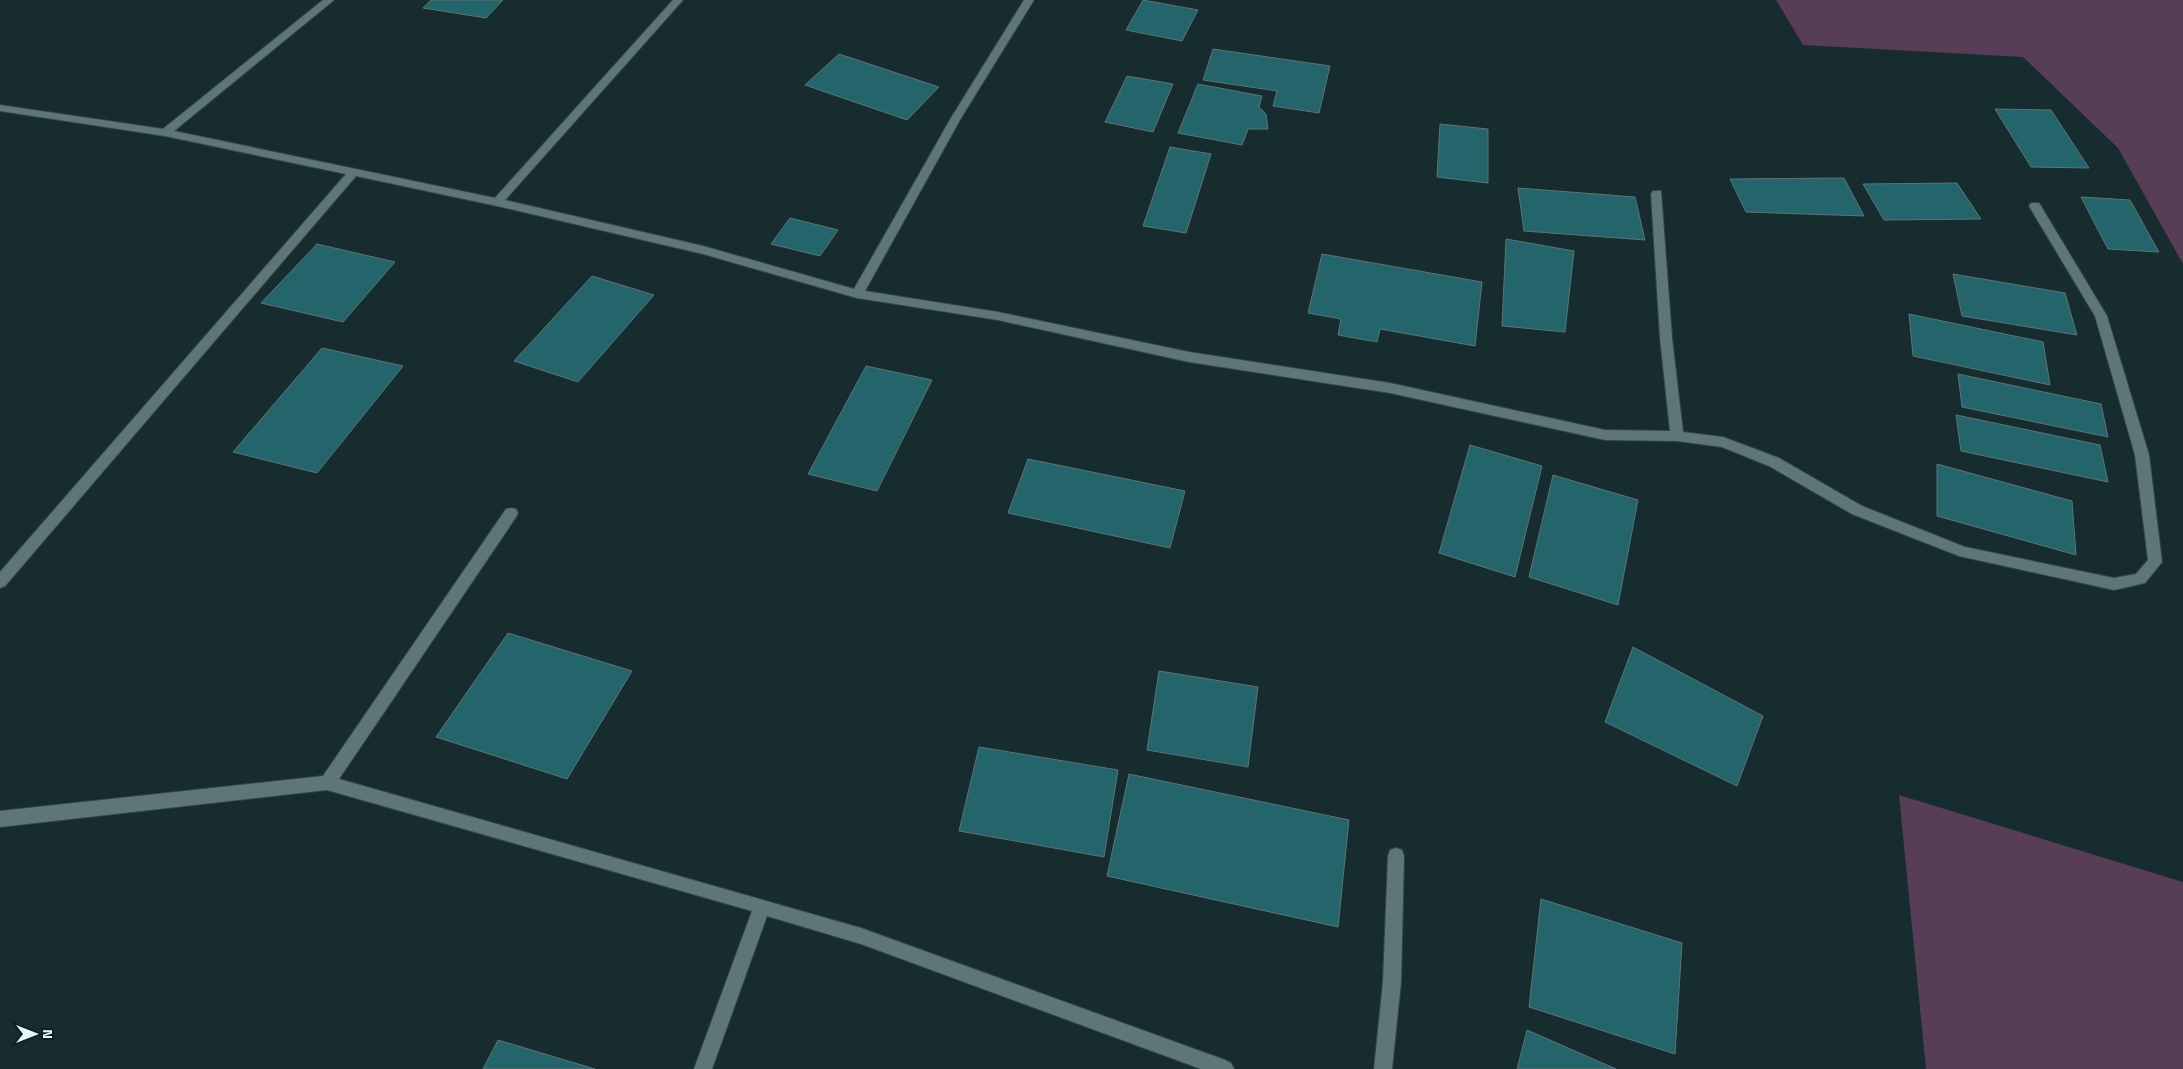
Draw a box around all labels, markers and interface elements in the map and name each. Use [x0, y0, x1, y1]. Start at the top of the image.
north arrow [10, 1009, 60, 1059]
text: N [38, 1029, 59, 1039]

